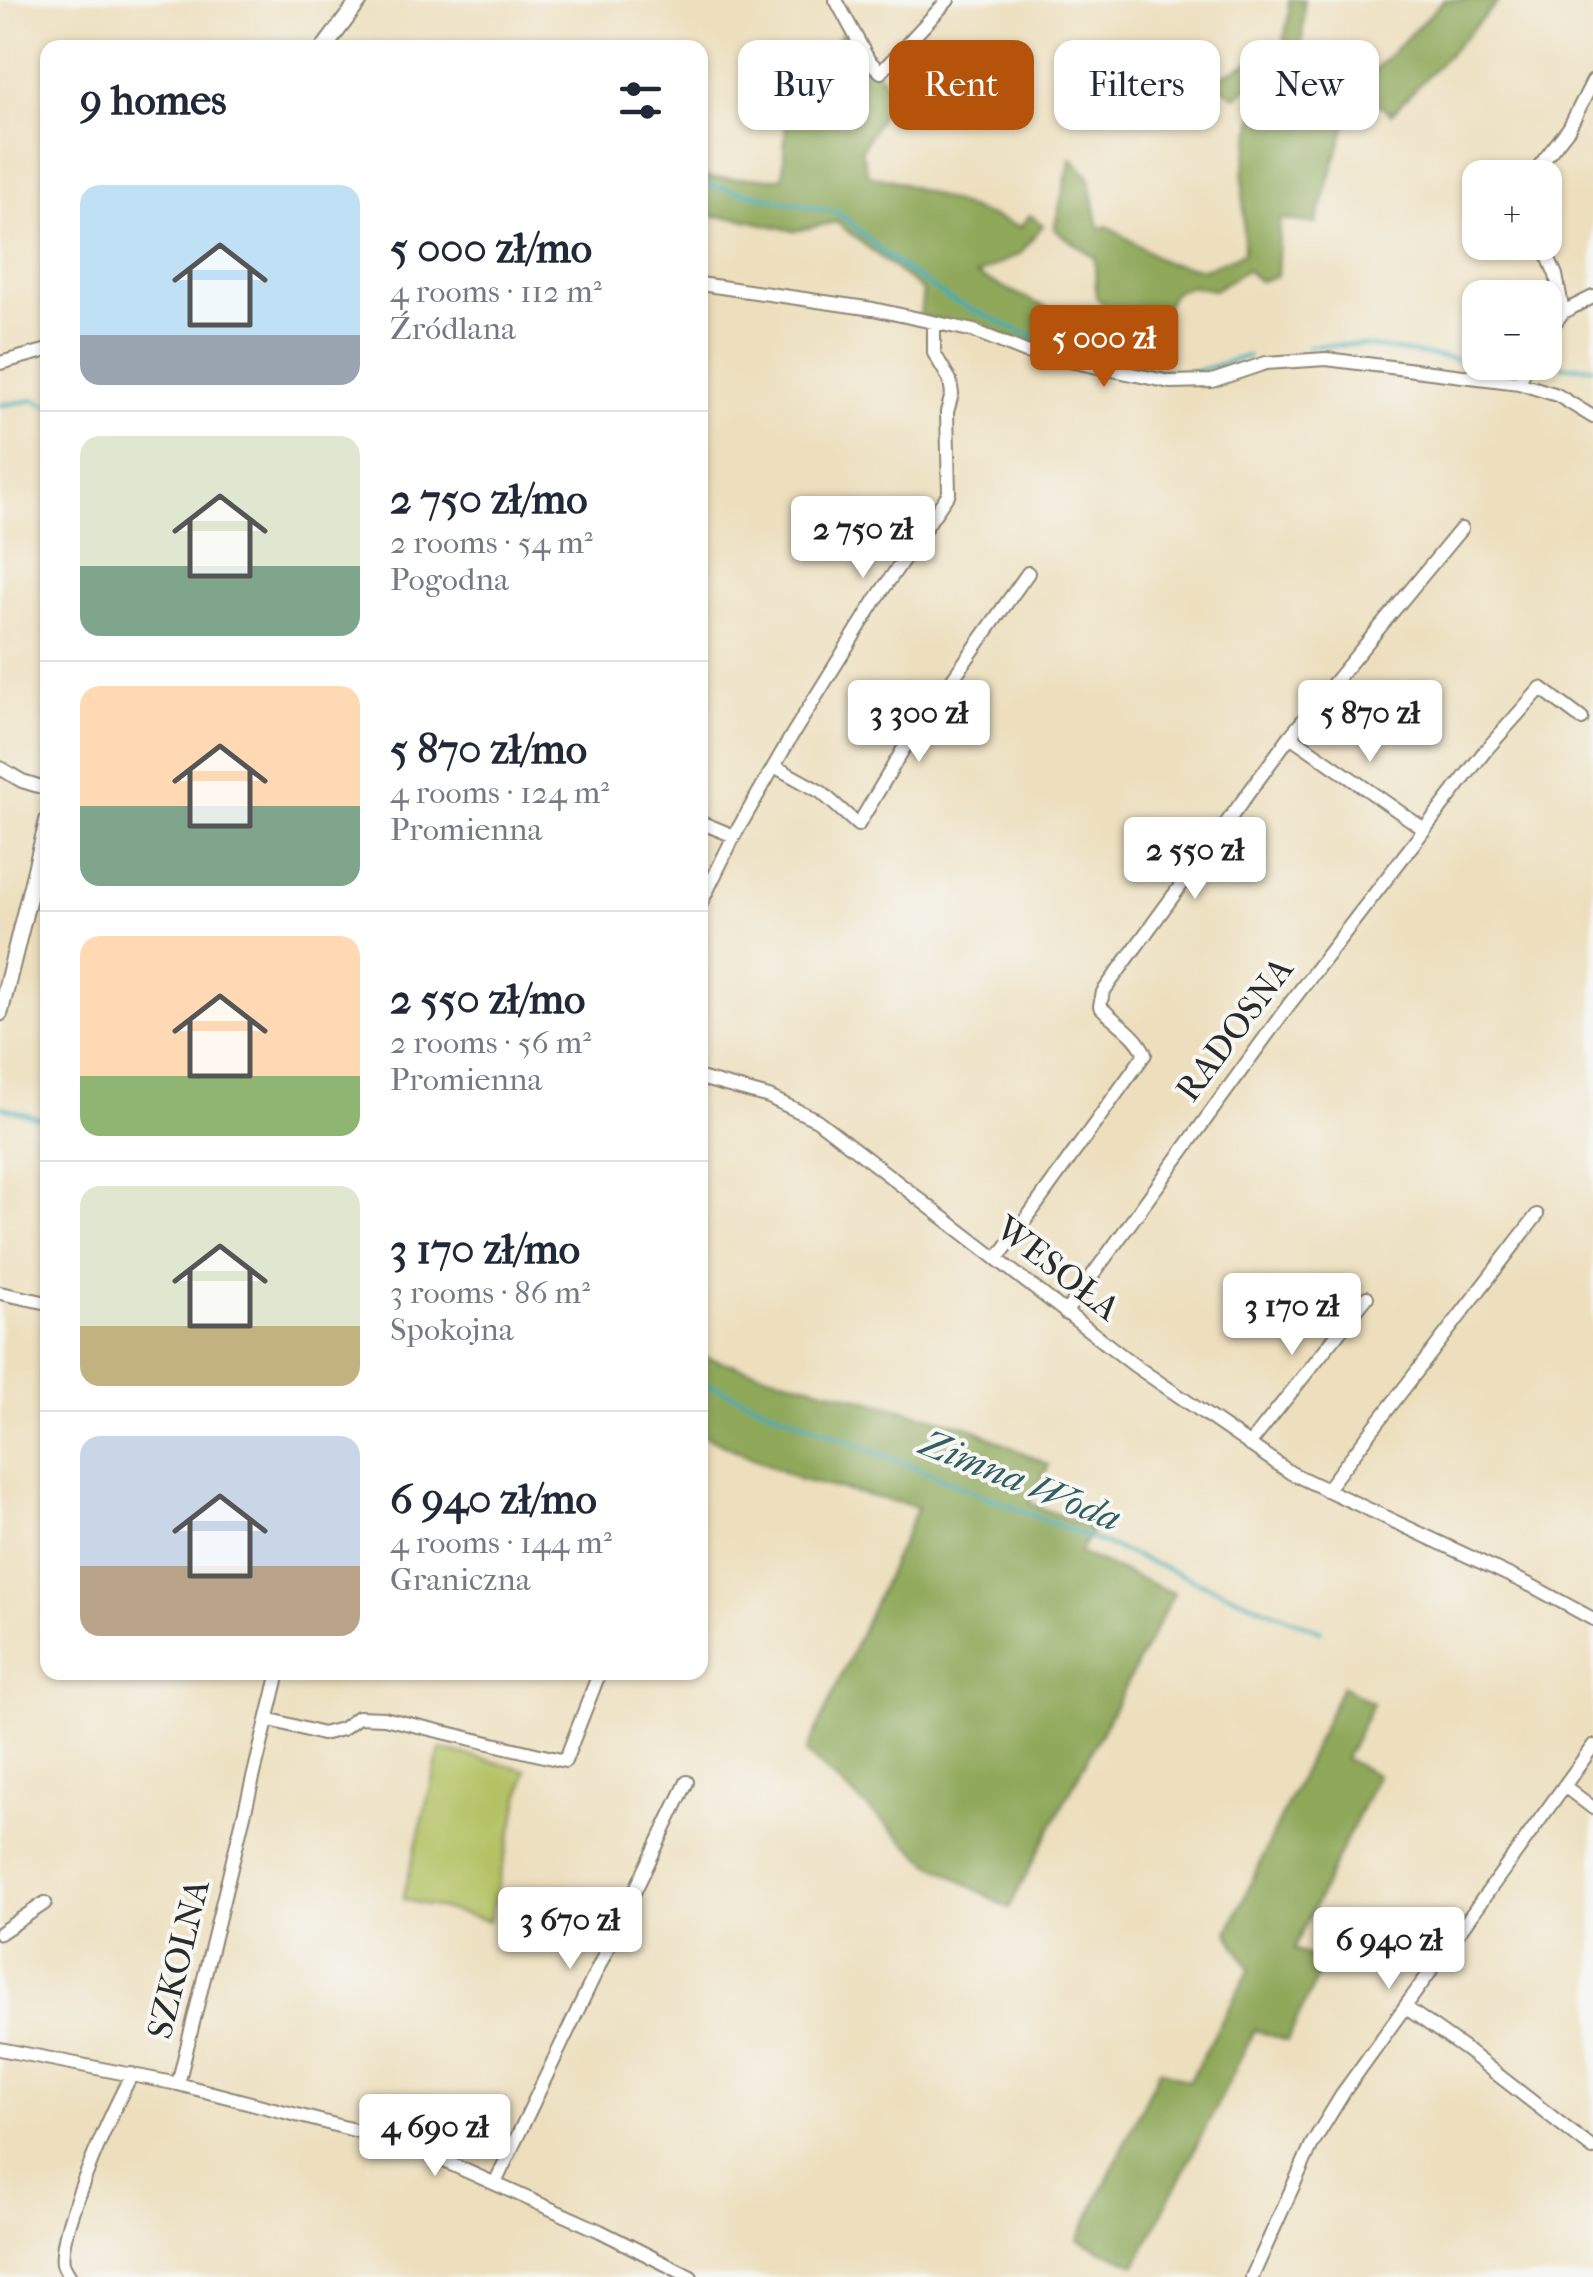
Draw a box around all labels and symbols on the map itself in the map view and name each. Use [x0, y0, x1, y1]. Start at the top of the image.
pin: 5 000 zł [1001, 305, 1207, 390]
pin: 2 750 zł [760, 496, 966, 581]
pin: 3 300 zł [816, 680, 1022, 765]
pin: 5 870 zł [1267, 680, 1473, 765]
pin: 2 550 zł [1092, 817, 1298, 902]
street label: RADOSNA [1167, 949, 1302, 1109]
street label: WESOŁA [987, 1207, 1128, 1330]
pin: 3 170 zł [1189, 1273, 1395, 1358]
water label: Zimna Woda [912, 1419, 1127, 1541]
street label: SZKOLNA [139, 1875, 218, 2043]
pin: 3 670 zł [467, 1887, 673, 1972]
pin: 6 940 zł [1286, 1907, 1492, 1992]
pin: 4 690 zł [332, 2094, 538, 2179]

